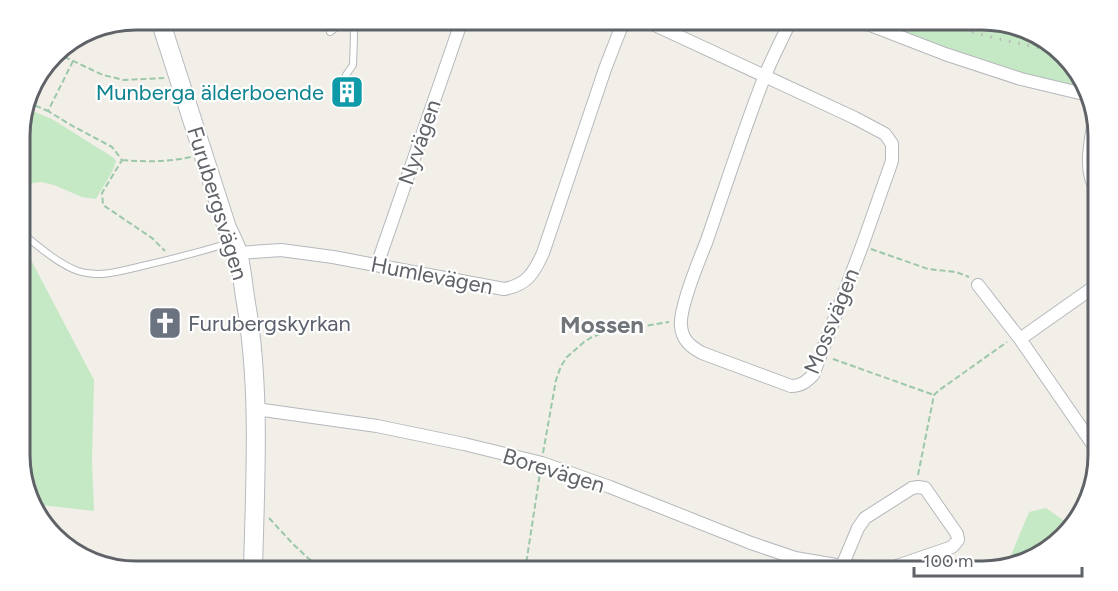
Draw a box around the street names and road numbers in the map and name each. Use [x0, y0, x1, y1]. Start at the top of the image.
street label: Nyvägen [392, 96, 447, 188]
street label: Furubergsvägen [181, 123, 254, 283]
street label: Humlevägen [369, 250, 495, 301]
street label: Mossvägen [798, 264, 865, 378]
street label: Borevägen [500, 442, 608, 499]

